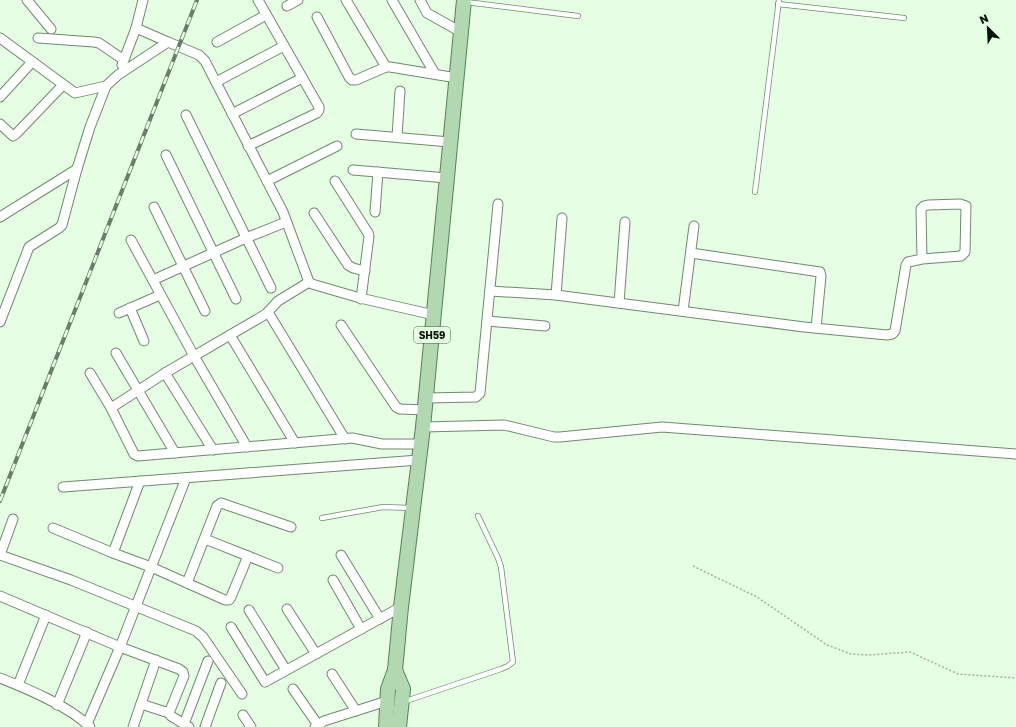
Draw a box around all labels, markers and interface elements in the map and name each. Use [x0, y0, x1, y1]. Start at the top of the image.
north arrow [968, 8, 1008, 48]
text: N [977, 11, 990, 26]
road number: SH59 [414, 327, 450, 343]

